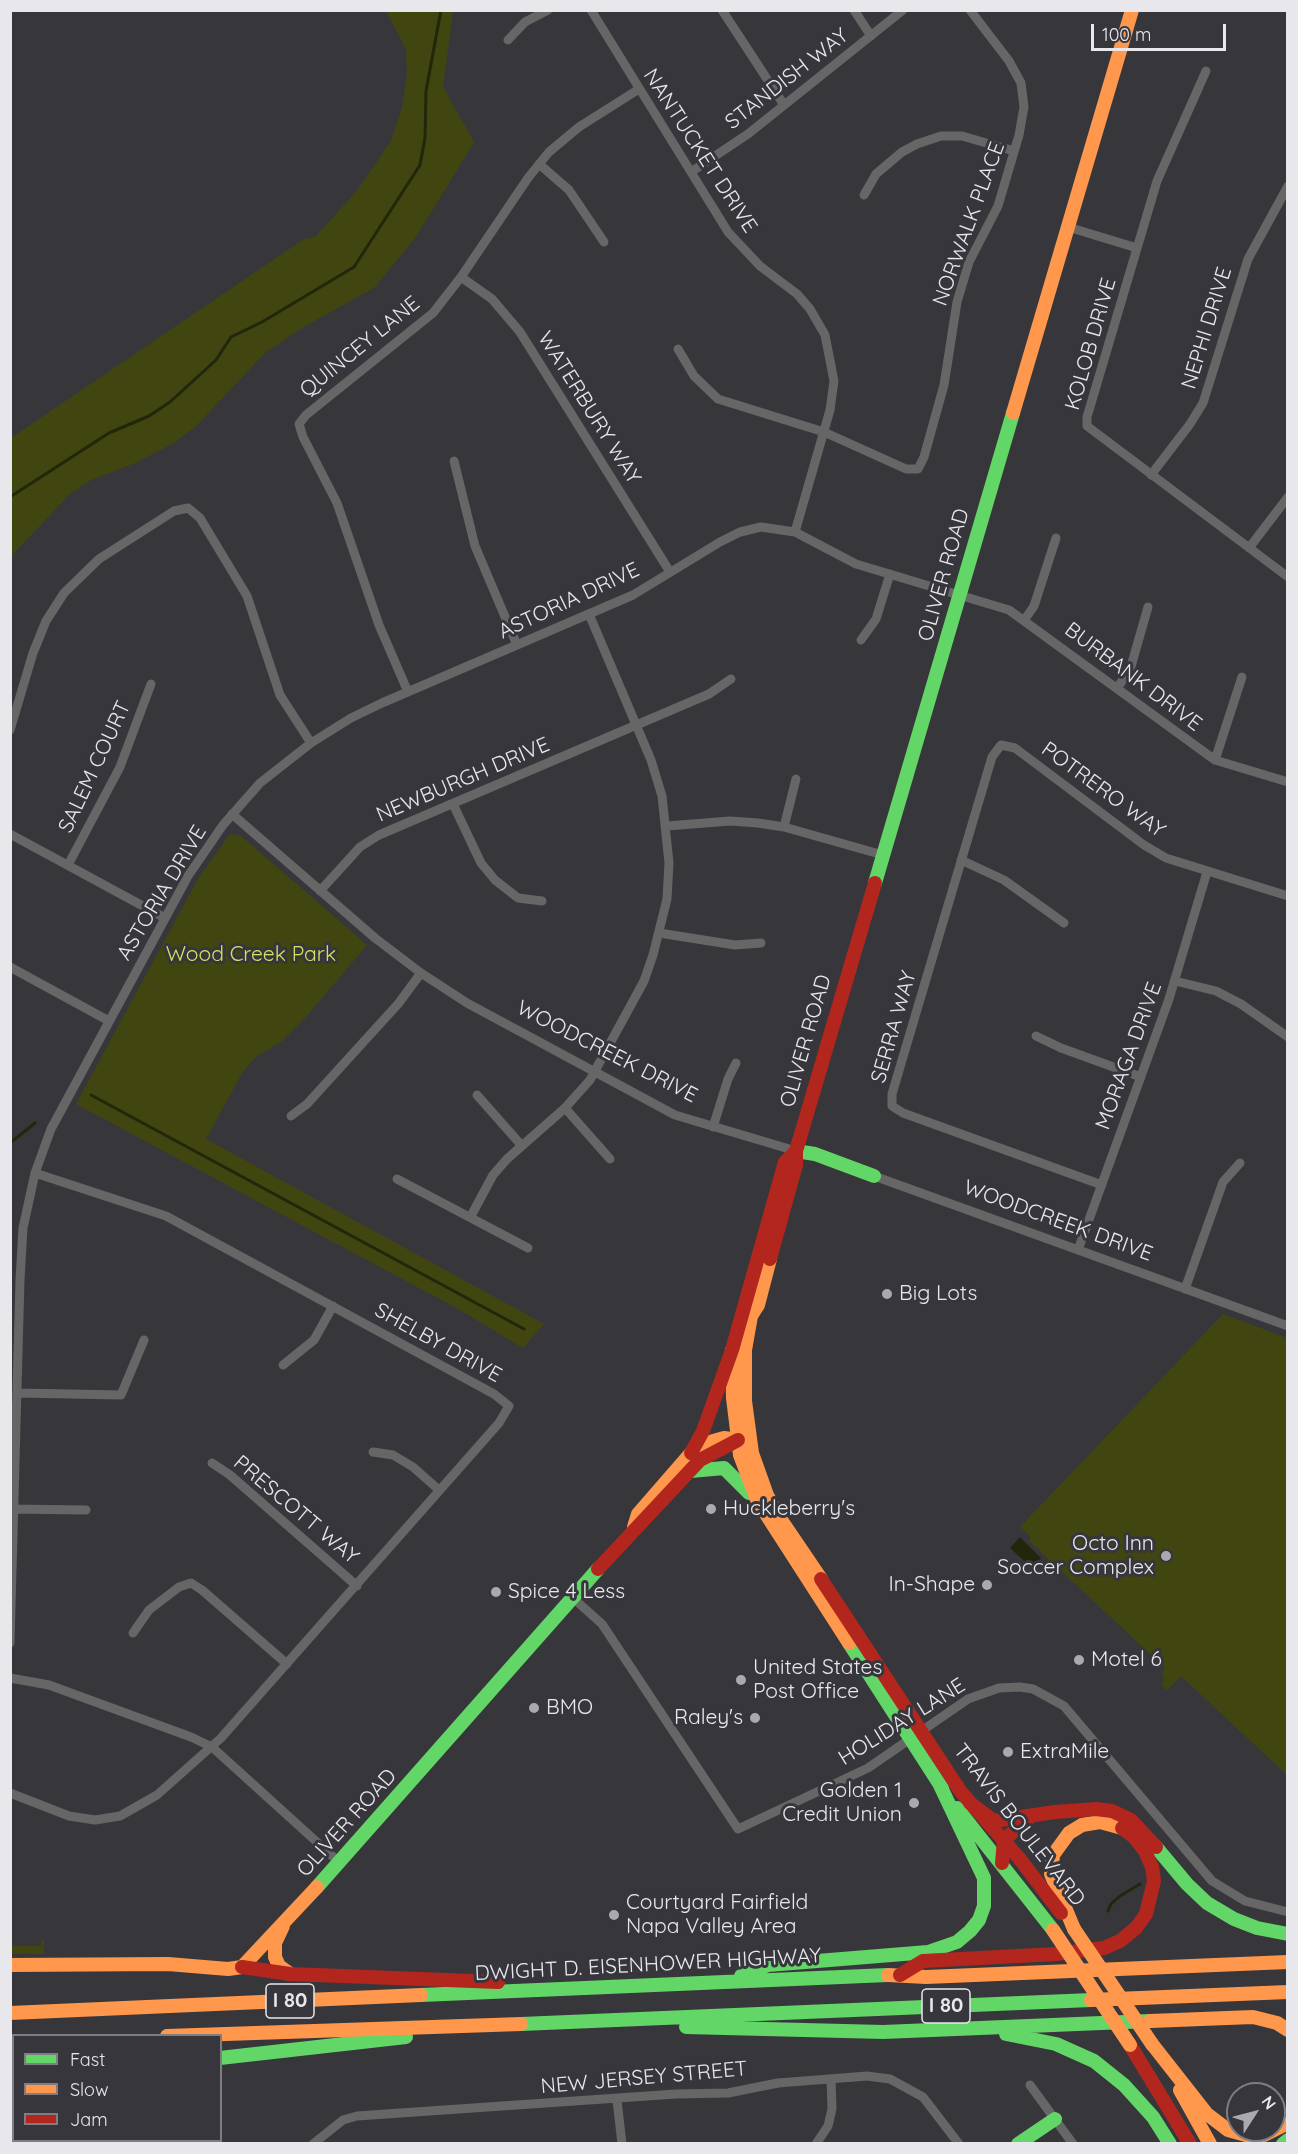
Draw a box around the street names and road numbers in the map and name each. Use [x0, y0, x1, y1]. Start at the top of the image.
street label: STANDISH WAY [720, 23, 854, 135]
street label: NANTUCKET DRIVE [638, 64, 762, 238]
street label: NORWALK PLACE [928, 139, 1010, 309]
street label: NEPHI DRIVE [1177, 264, 1237, 392]
street label: KOLOB DRIVE [1060, 275, 1122, 413]
street label: QUINCEY LANE [295, 291, 425, 403]
street label: WATERBURY WAY [532, 327, 646, 489]
street label: OLIVER ROAD [913, 506, 975, 644]
street label: ASTORIA DRIVE [494, 557, 644, 645]
street label: BURBANK DRIVE [1059, 617, 1207, 737]
street label: SALEM COURT [53, 697, 137, 837]
street label: NEWBURGH DRIVE [373, 732, 553, 828]
street label: POTRERO WAY [1036, 737, 1170, 843]
street label: ASTORIA DRIVE [112, 821, 212, 965]
street label: SERRA WAY [866, 968, 922, 1086]
street label: OLIVER ROAD [775, 972, 837, 1110]
street label: MORAGA DRIVE [1091, 979, 1167, 1133]
street label: WOODCREEK DRIVE [512, 996, 702, 1108]
street label: WOODCREEK DRIVE [960, 1175, 1156, 1267]
street label: SHELBY DRIVE [370, 1298, 506, 1388]
street label: PRESCOTT WAY [228, 1450, 364, 1570]
street label: HOLIDAY LANE [834, 1673, 970, 1771]
street label: TRAVIS BOULEVARD [948, 1739, 1090, 1911]
street label: OLIVER ROAD [292, 1764, 402, 1882]
street label: DWIGHT D. EISENHOWER HIGHWAY [474, 1943, 822, 1987]
road number: I 80 [266, 1984, 314, 2018]
road number: I 80 [922, 1989, 970, 2023]
street label: NEW JERSEY STREET [540, 2056, 748, 2100]

